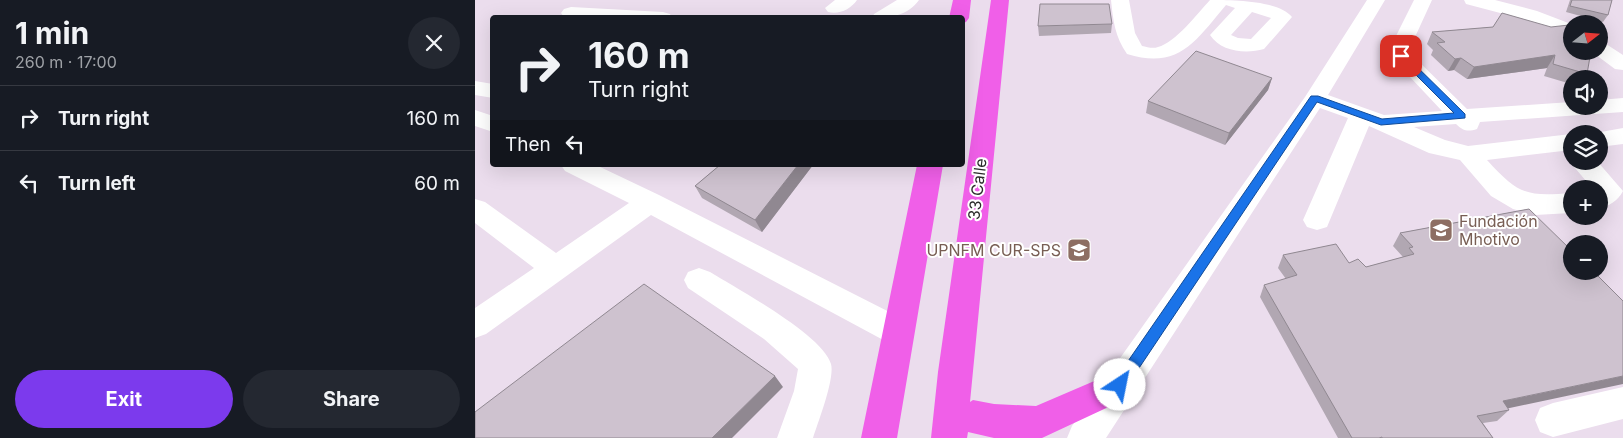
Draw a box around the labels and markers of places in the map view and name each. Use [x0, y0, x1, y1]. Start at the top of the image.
pin [1380, 35, 1422, 77]
place label: Fundación Mhotivo [1459, 211, 1538, 249]
school or university icon: Fundación Mhotivo [1428, 217, 1454, 243]
school or university icon: UPNFM CUR-SPS [1066, 237, 1092, 263]
place label: UPNFM CUR-SPS [926, 240, 1061, 260]

